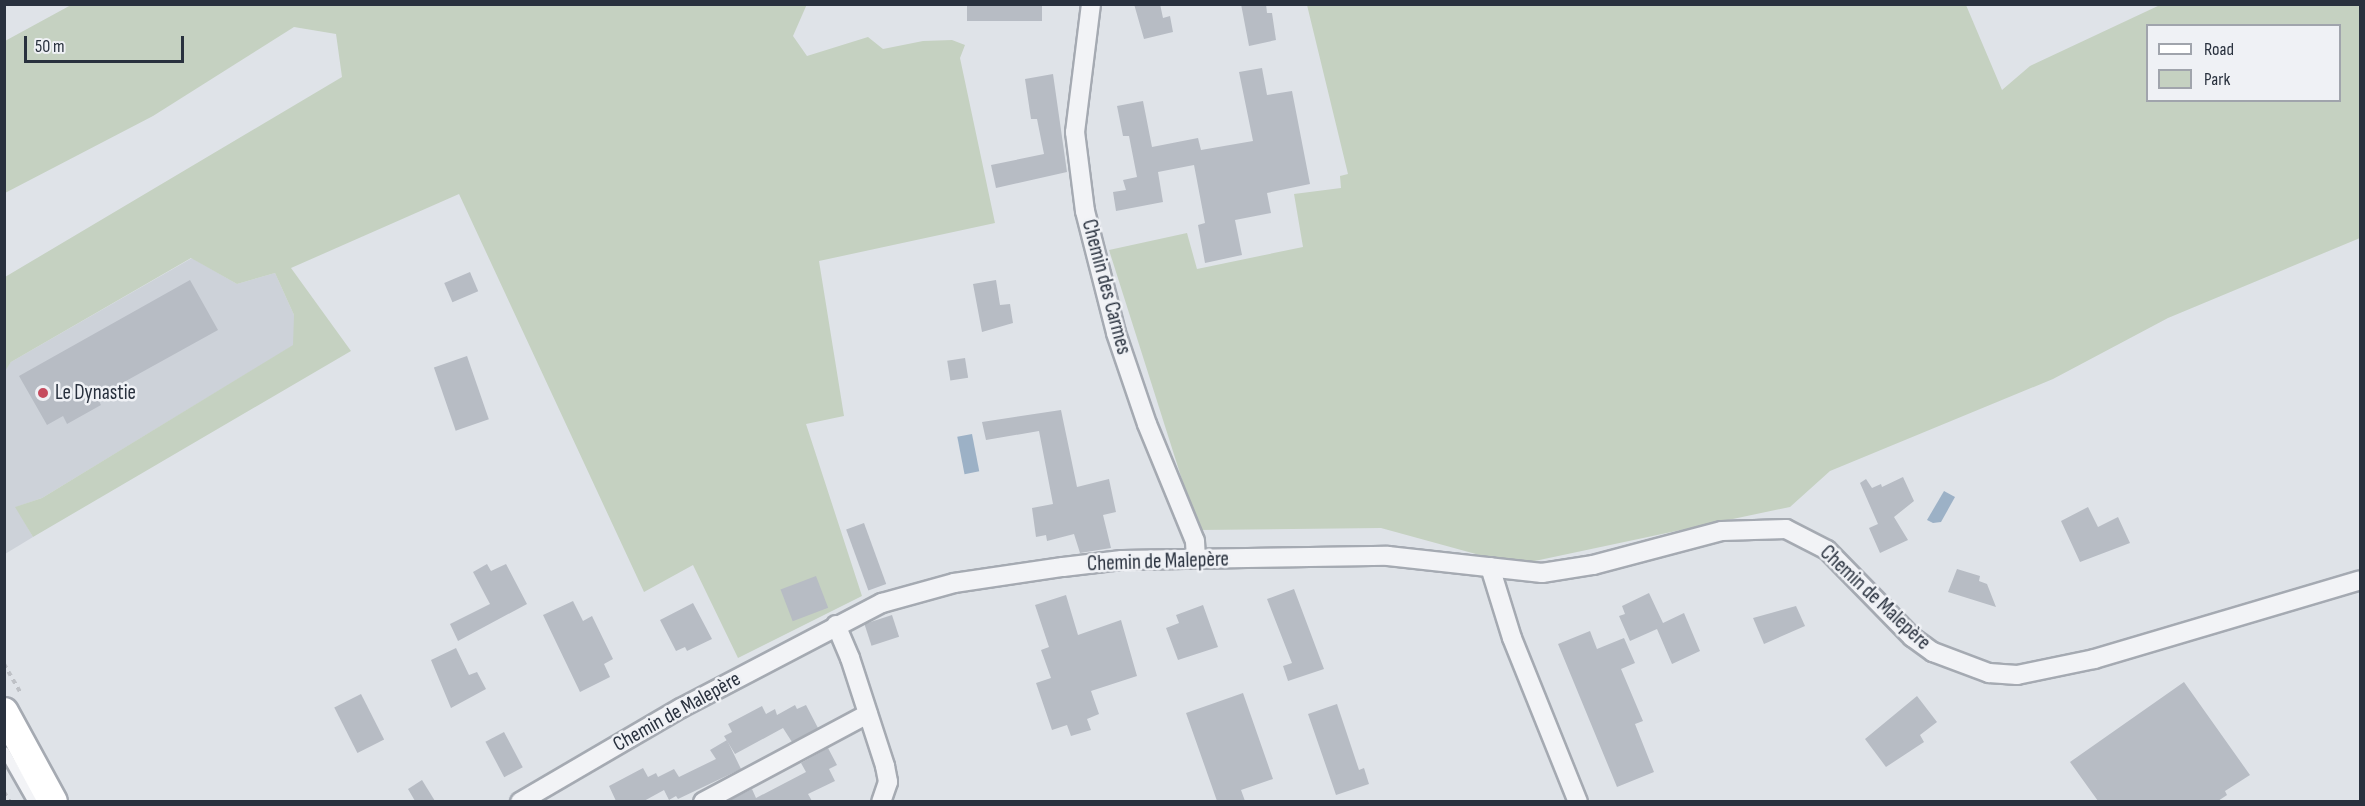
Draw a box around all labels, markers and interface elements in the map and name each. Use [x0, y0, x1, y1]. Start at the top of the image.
scale bar [27, 24, 188, 62]
legend [2146, 24, 2341, 102]
text: 50 m [35, 36, 65, 57]
text: Road [2204, 39, 2234, 60]
text: Park [2204, 69, 2230, 90]
street label: Chemin des Carmes [1076, 217, 1136, 357]
place label: Le Dynastie [55, 380, 136, 406]
marker: Le Dynastie [36, 386, 50, 400]
street label: Chemin de Malepère [1814, 540, 1936, 656]
street label: Chemin de Malepère [1087, 547, 1229, 577]
street label: Chemin de Malepère [609, 667, 745, 757]

